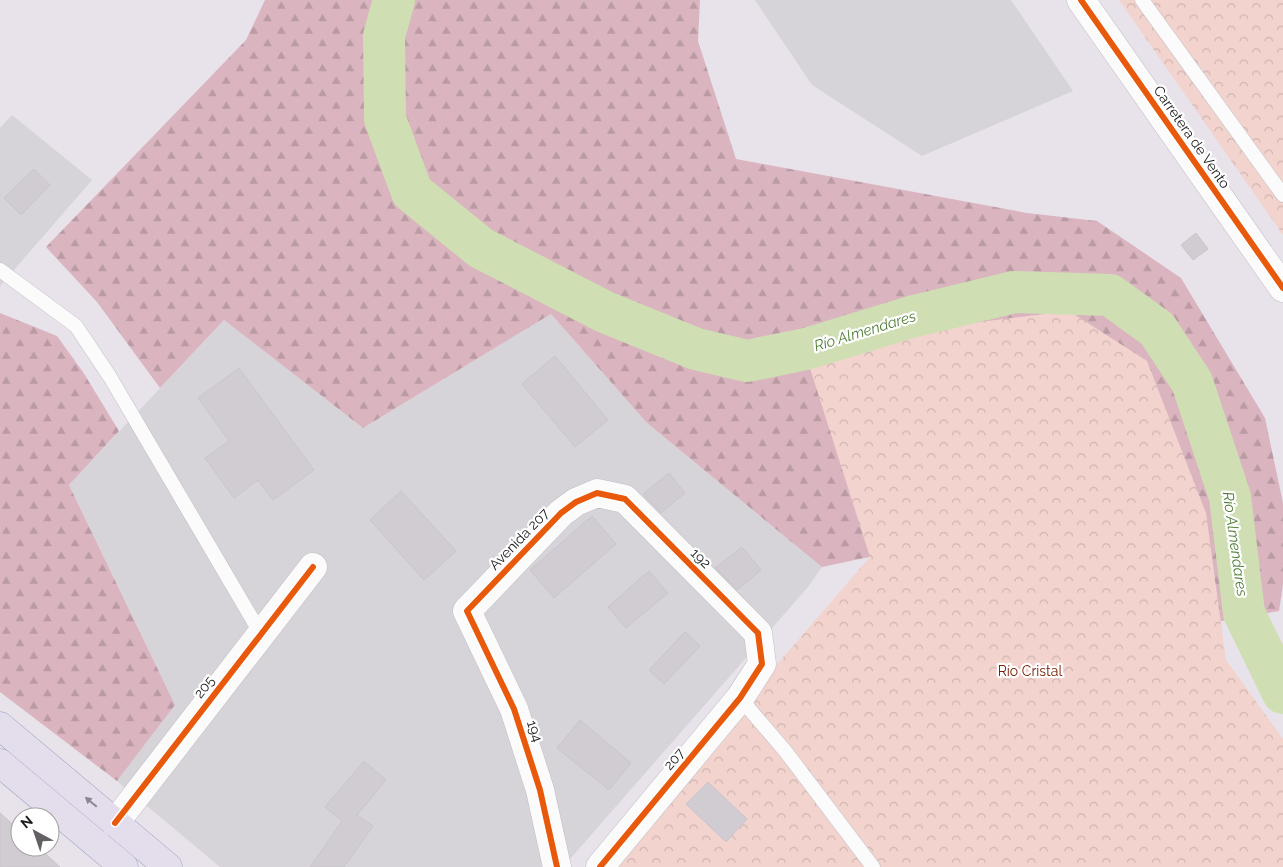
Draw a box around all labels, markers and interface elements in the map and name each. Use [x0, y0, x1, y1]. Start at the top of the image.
street label: Carretera de Vento [1151, 83, 1233, 191]
water label: Río Almendares [812, 307, 918, 355]
water label: Río Almendares [1219, 490, 1251, 598]
street label: Avenida 207 [486, 505, 552, 573]
street label: 192 [688, 545, 714, 571]
park label: Río Cristal [998, 663, 1062, 679]
street label: 205 [190, 673, 218, 701]
street label: 194 [524, 718, 546, 744]
street label: 207 [660, 745, 688, 773]
one-way arrow [85, 796, 97, 808]
north arrow [10, 807, 60, 857]
text: N [17, 812, 36, 832]

